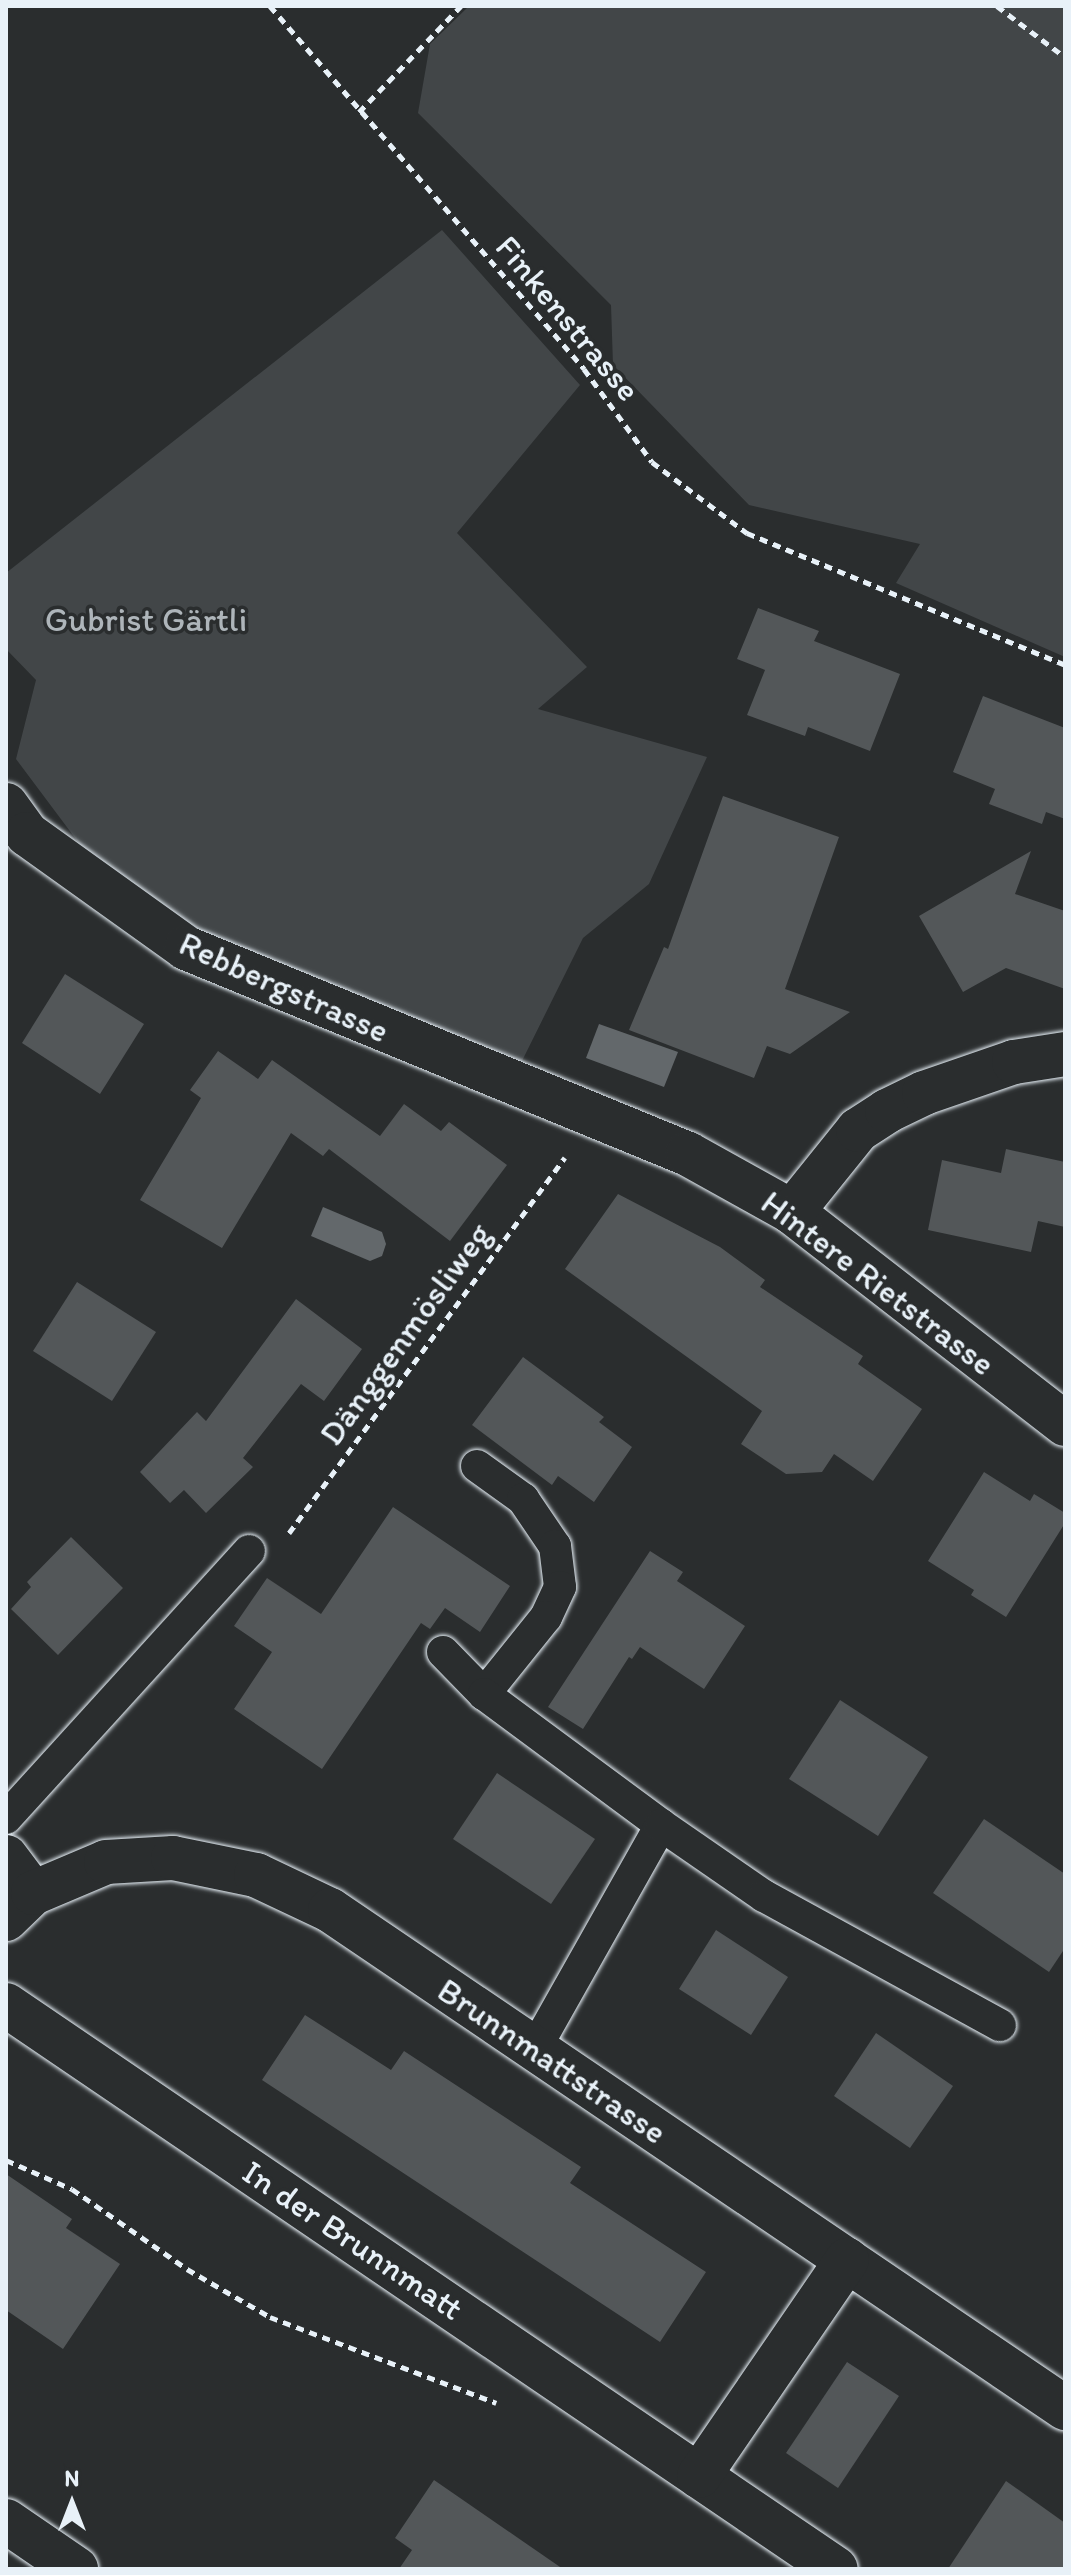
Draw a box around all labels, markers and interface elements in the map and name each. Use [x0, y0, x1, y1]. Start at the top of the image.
street label: Finkenstrasse [487, 227, 649, 409]
park label: Gubrist Gärtli [45, 600, 247, 640]
street label: Rebbergstrasse [173, 923, 395, 1051]
street label: Hintere Rietstrasse [753, 1182, 1003, 1384]
street label: Dänggenmösliweg [311, 1215, 499, 1453]
street label: Brunnmattstrasse [430, 1969, 674, 2153]
street label: In der Brunnmatt [235, 2152, 471, 2328]
north arrow [32, 2463, 112, 2543]
text: N [65, 2465, 79, 2492]

